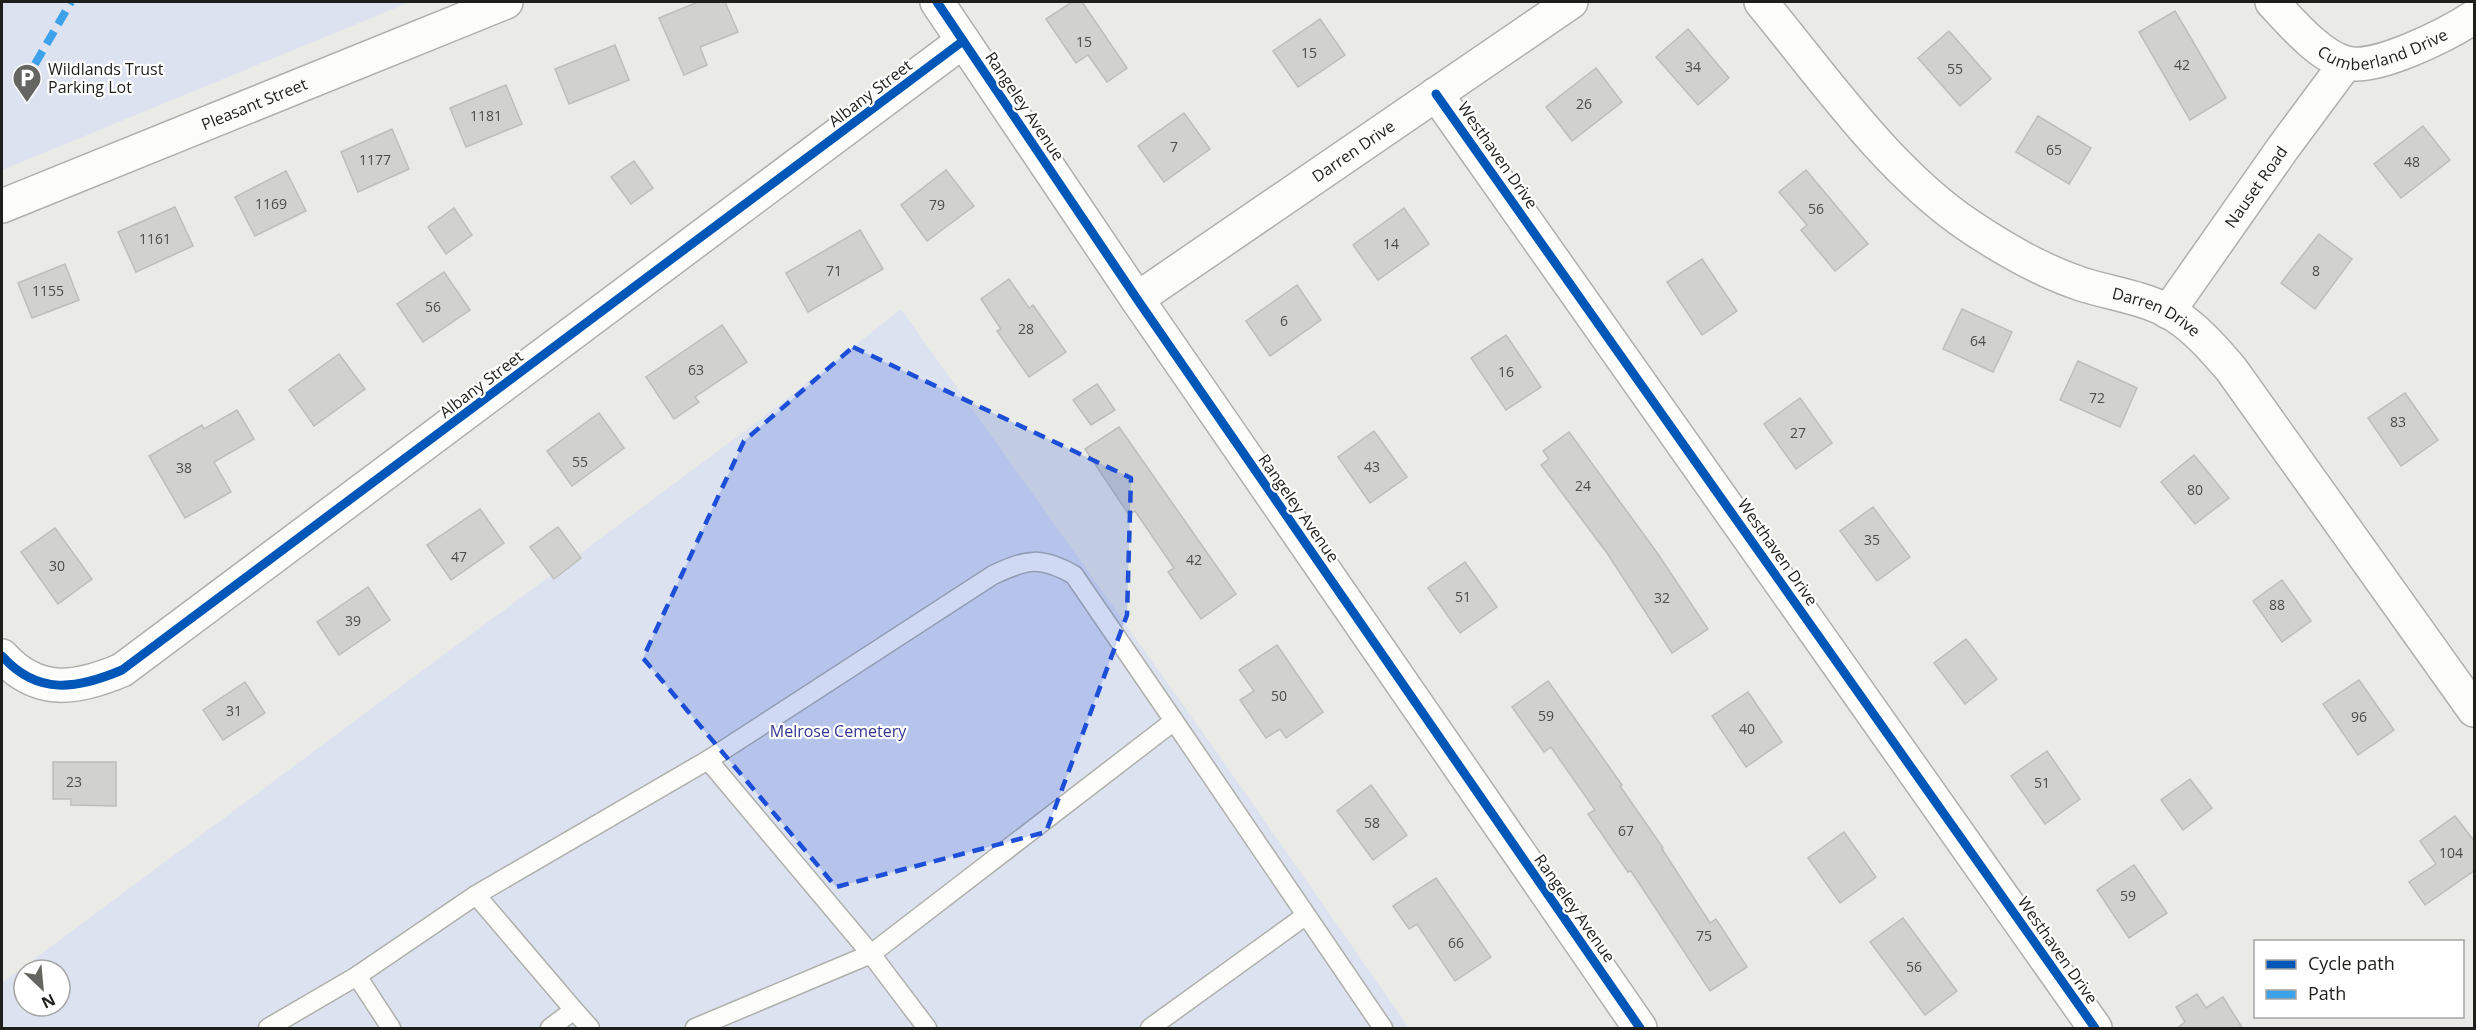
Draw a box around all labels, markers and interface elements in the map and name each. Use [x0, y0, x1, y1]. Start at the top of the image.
street label: Cumberland Drive [2313, 23, 2451, 75]
house number: 15 [1076, 32, 1092, 51]
house number: 15 [1301, 43, 1317, 62]
street label: Rangeley Avenue [980, 47, 1070, 165]
street label: Albany Street [824, 54, 917, 132]
house number: 42 [2174, 55, 2190, 74]
house number: 34 [1685, 57, 1701, 76]
place label: Wildlands Trust Parking Lot [48, 58, 164, 98]
house number: 55 [1947, 59, 1963, 78]
parking icon: Wildlands Trust Parking Lot [11, 62, 43, 104]
street label: Pleasant Street [198, 73, 311, 135]
house number: 26 [1576, 94, 1592, 113]
street label: Westhaven Drive [1453, 97, 1543, 213]
house number: 1181 [470, 106, 502, 125]
street label: Darren Drive [1308, 115, 1399, 187]
house number: 7 [1170, 137, 1178, 156]
house number: 65 [2046, 140, 2062, 159]
street label: Nauset Road [2219, 141, 2292, 232]
house number: 1177 [359, 150, 391, 169]
house number: 48 [2404, 152, 2420, 171]
house number: 1169 [255, 194, 287, 213]
house number: 79 [929, 195, 945, 214]
house number: 56 [1808, 199, 1824, 218]
house number: 1161 [139, 229, 171, 248]
house number: 14 [1383, 234, 1399, 253]
house number: 71 [826, 261, 842, 280]
house number: 8 [2312, 261, 2320, 280]
house number: 1155 [32, 281, 64, 300]
street label: Darren Drive [2110, 282, 2205, 342]
house number: 56 [425, 297, 441, 316]
house number: 6 [1280, 311, 1288, 330]
house number: 28 [1018, 319, 1034, 338]
house number: 64 [1970, 331, 1986, 350]
street label: Albany Street [435, 345, 528, 423]
house number: 63 [688, 360, 704, 379]
house number: 16 [1498, 362, 1514, 381]
house number: 72 [2089, 388, 2105, 407]
house number: 83 [2390, 412, 2406, 431]
house number: 27 [1790, 423, 1806, 442]
street label: Rangeley Avenue [1254, 450, 1344, 566]
house number: 55 [572, 452, 588, 471]
house number: 43 [1364, 457, 1380, 476]
house number: 38 [176, 458, 192, 477]
house number: 24 [1575, 476, 1591, 495]
house number: 80 [2187, 480, 2203, 499]
street label: Westhaven Drive [1733, 494, 1823, 610]
house number: 35 [1864, 530, 1880, 549]
house number: 47 [451, 547, 467, 566]
house number: 42 [1186, 550, 1202, 569]
house number: 30 [49, 556, 65, 575]
house number: 51 [1455, 587, 1471, 606]
house number: 32 [1654, 588, 1670, 607]
house number: 88 [2269, 595, 2285, 614]
house number: 39 [345, 611, 361, 630]
house number: 50 [1271, 686, 1287, 705]
house number: 31 [226, 701, 242, 720]
house number: 59 [1538, 706, 1554, 725]
house number: 96 [2351, 707, 2367, 726]
house number: 40 [1739, 719, 1755, 738]
park label: Melrose Cemetery [770, 720, 907, 742]
house number: 23 [66, 772, 82, 791]
house number: 51 [2034, 773, 2050, 792]
house number: 58 [1364, 813, 1380, 832]
house number: 67 [1618, 821, 1634, 840]
house number: 104 [2439, 843, 2463, 862]
street label: Rangeley Avenue [1530, 850, 1620, 966]
house number: 59 [2120, 886, 2136, 905]
street label: Westhaven Drive [2013, 892, 2103, 1008]
house number: 75 [1696, 926, 1712, 945]
house number: 66 [1448, 933, 1464, 952]
legend [2254, 940, 2464, 1018]
text: Cycle path [2308, 951, 2395, 975]
house number: 56 [1906, 957, 1922, 976]
north arrow [12, 958, 72, 1018]
text: Path [2308, 981, 2346, 1005]
text: N [38, 989, 59, 1014]

